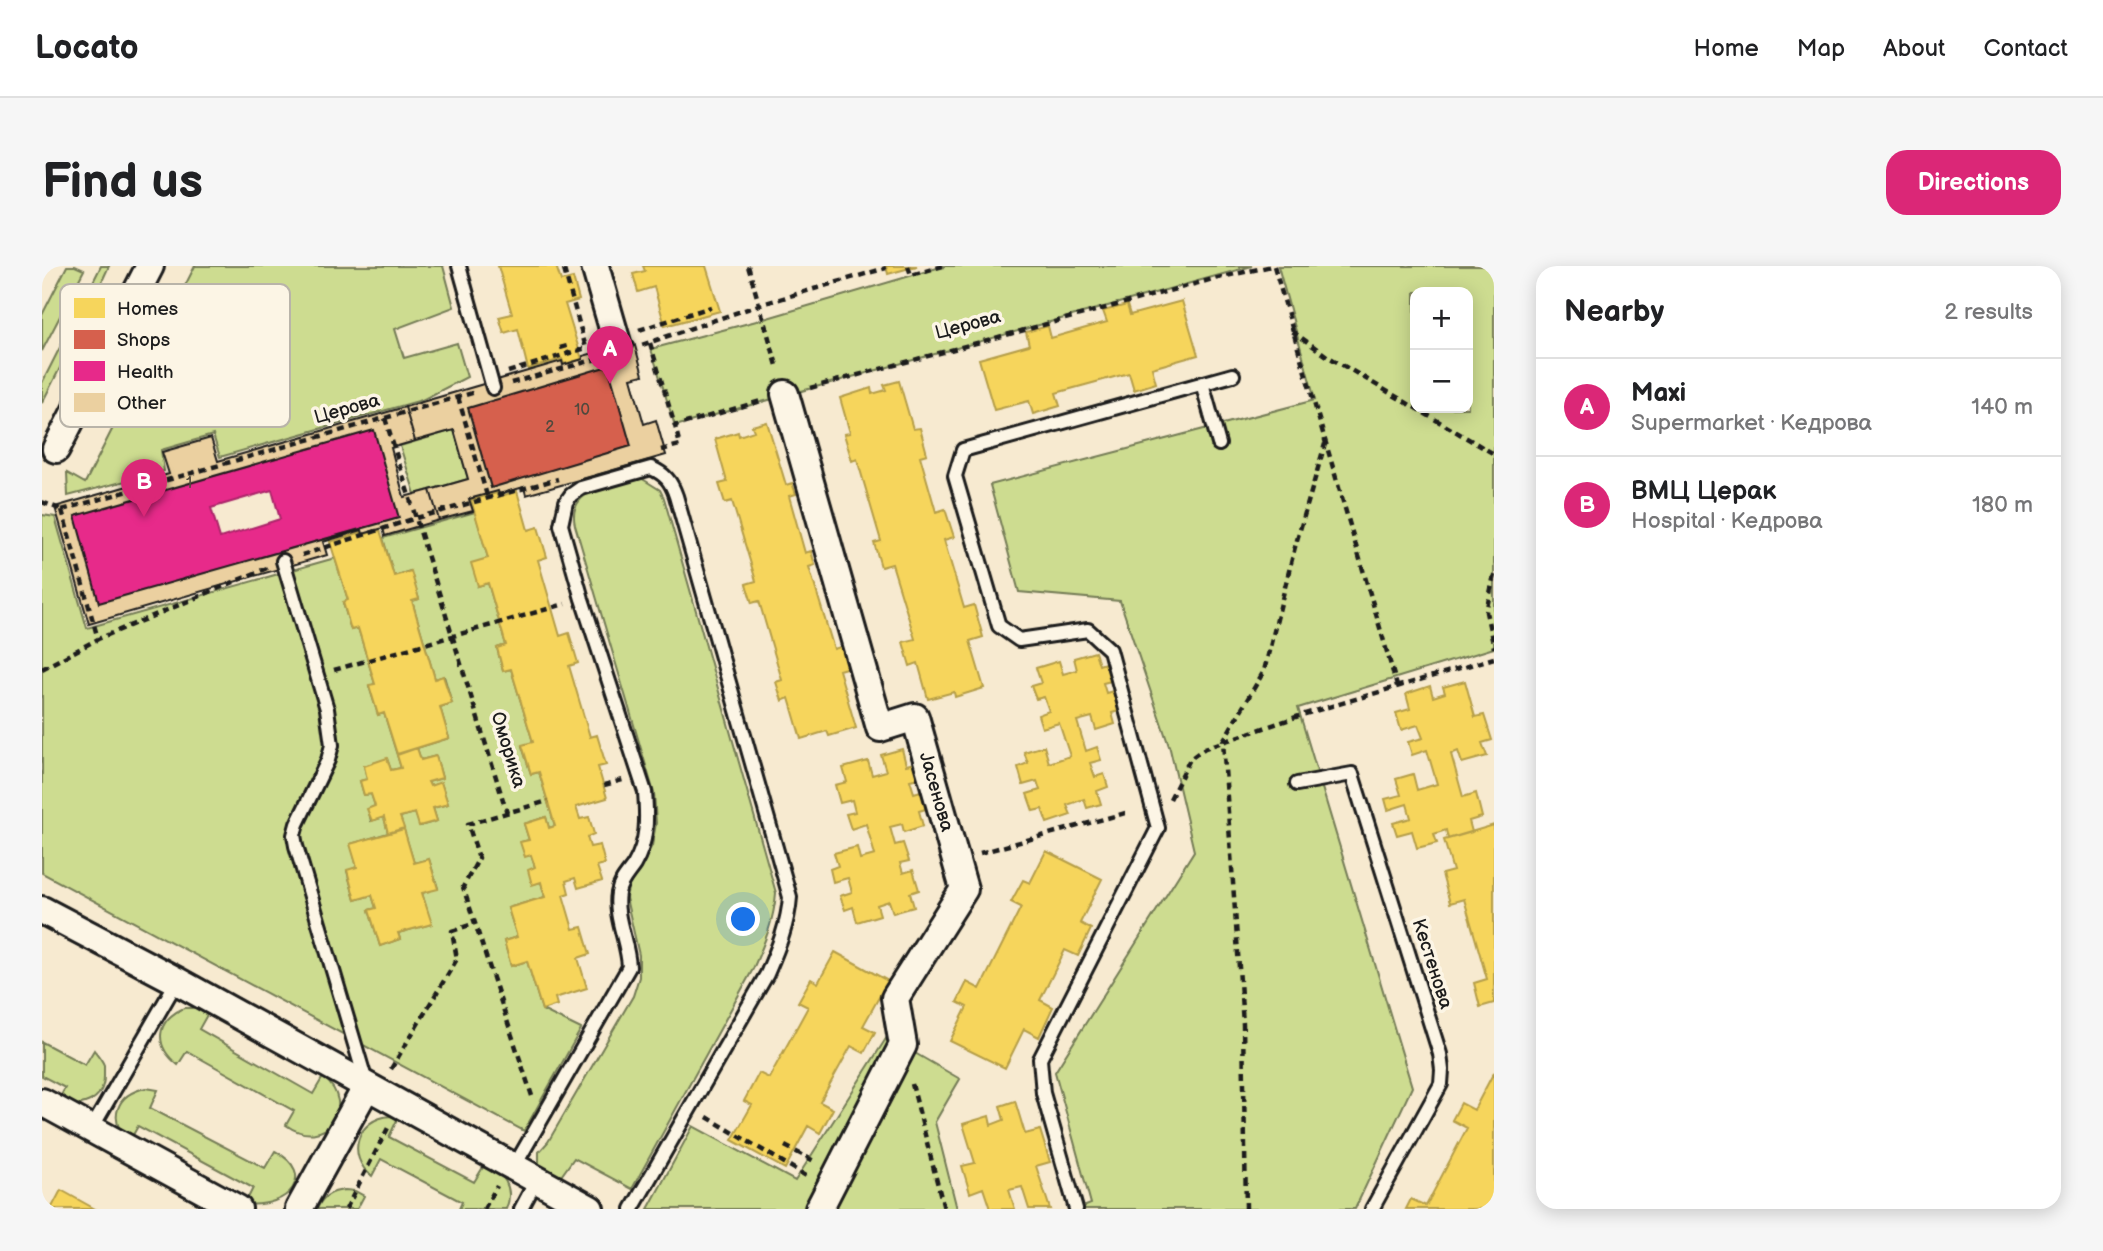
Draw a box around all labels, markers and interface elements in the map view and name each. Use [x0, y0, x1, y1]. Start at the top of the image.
text: Locato [35, 28, 139, 68]
text: Home [1694, 34, 1759, 63]
text: Map [1797, 34, 1845, 63]
text: About [1883, 34, 1945, 63]
text: Contact [1983, 34, 2068, 63]
button: Directions [1886, 150, 2061, 215]
text: Find us [42, 153, 203, 212]
legend [60, 284, 290, 427]
map controls [1410, 287, 1473, 413]
button: + [1410, 287, 1473, 350]
text: Nearby [1564, 294, 1664, 330]
text: Homes [117, 298, 178, 321]
text: 2 results [1944, 298, 2033, 326]
street label: Церова [933, 305, 1003, 345]
pin: A [587, 326, 633, 384]
text: Shops [117, 329, 170, 352]
button: − [1410, 350, 1473, 413]
text: Health [117, 361, 174, 384]
text: Maxi [1631, 378, 1686, 409]
street label: Церова [312, 389, 382, 429]
text: Other [117, 392, 167, 415]
text: A [1580, 393, 1594, 421]
text: 140 m [1971, 393, 2033, 421]
house number: 10 [574, 401, 590, 420]
text: Supermarket · Кедрова [1631, 409, 1872, 437]
house number: 2 [545, 418, 555, 437]
pin: B [121, 459, 167, 517]
house number: 1 [186, 474, 192, 493]
text: ВМЦ Церак [1631, 476, 1776, 507]
text: B [1579, 491, 1595, 519]
text: 180 m [1972, 491, 2033, 519]
text: Hospital · Кедрова [1631, 507, 1823, 535]
street label: Оморика [486, 709, 530, 791]
street label: Јасенова [914, 749, 958, 835]
your location [726, 902, 760, 936]
street label: Кестенова [1407, 916, 1457, 1012]

